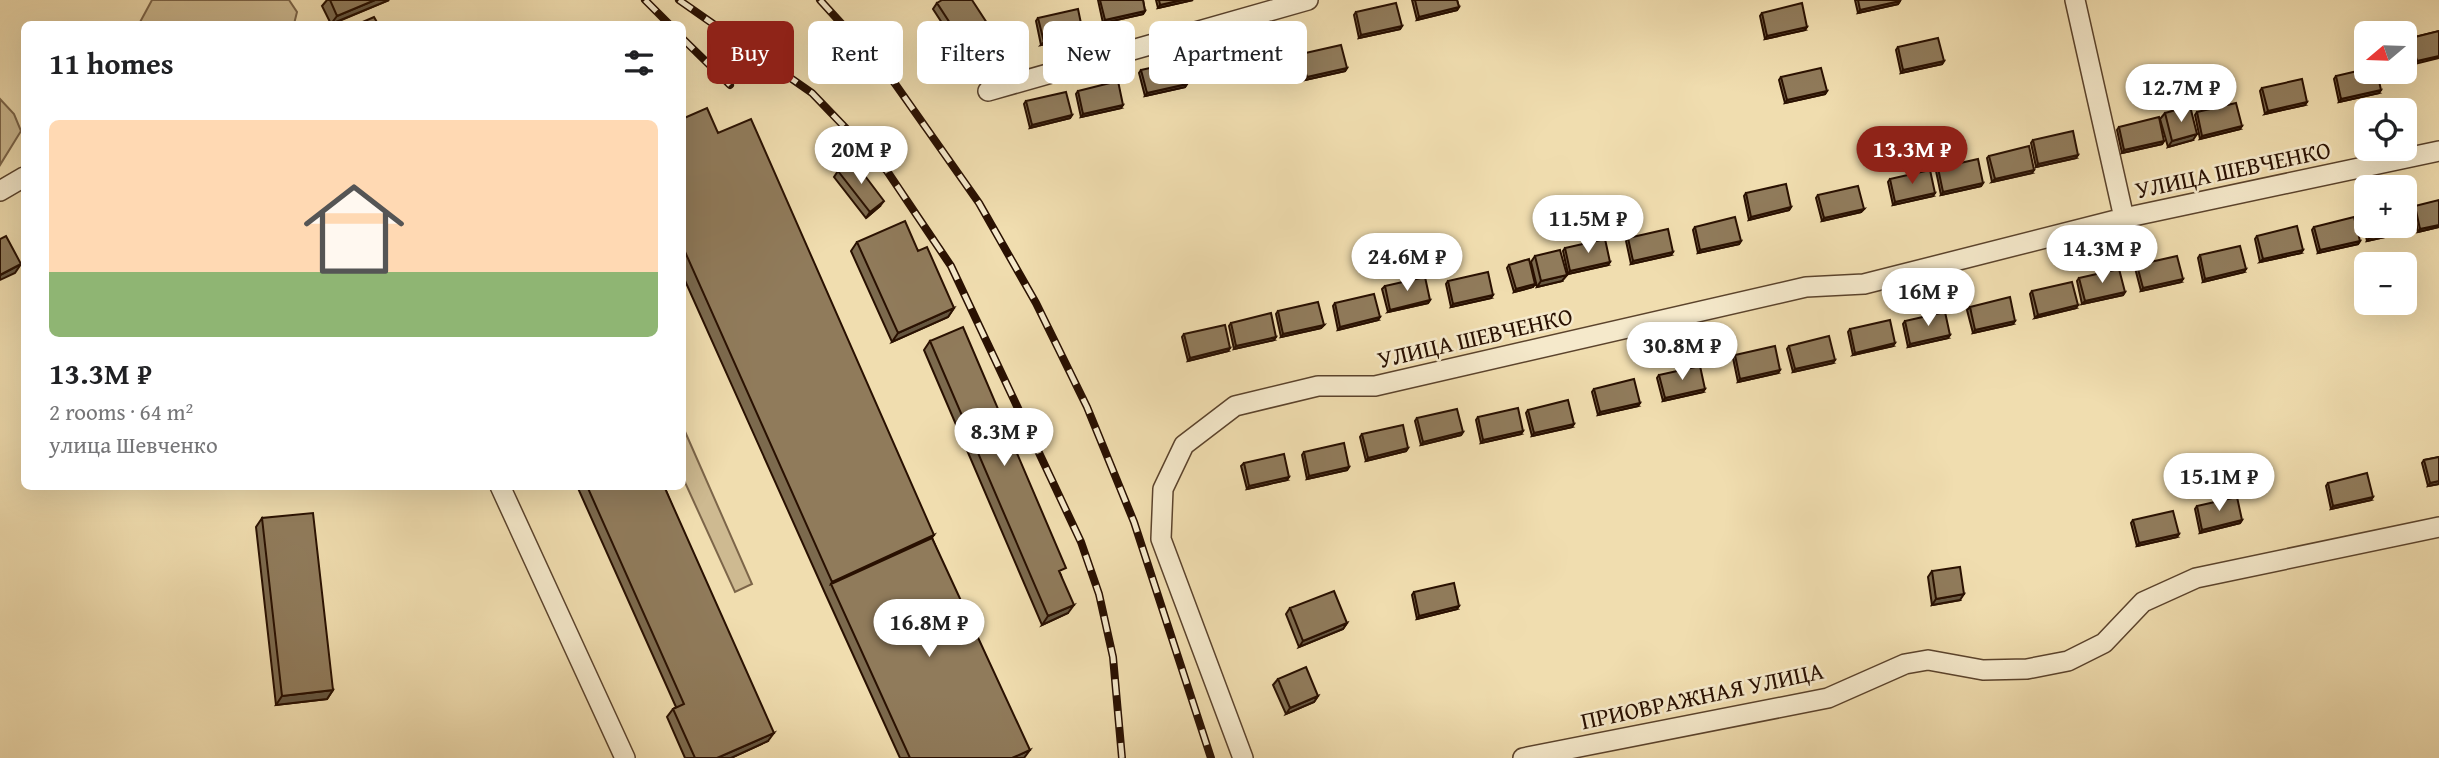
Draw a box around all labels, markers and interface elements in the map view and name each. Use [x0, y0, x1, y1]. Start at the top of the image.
chip: Buy [707, 21, 794, 84]
chip: Rent [808, 21, 903, 84]
chip: Filters [917, 21, 1029, 84]
chip: New [1043, 21, 1135, 84]
chip: Apartment [1149, 21, 1307, 84]
north arrow [2354, 21, 2417, 84]
map controls [2354, 21, 2417, 315]
text: 11 homes [49, 41, 174, 85]
icon: filters [620, 44, 658, 82]
pin: 12.7M ₽ [2116, 64, 2246, 124]
text: 12.7M ₽ [2141, 70, 2221, 103]
button: locate [2354, 98, 2417, 161]
pin: 20M ₽ [812, 127, 910, 186]
pin: 13.3M ₽ [1847, 127, 1977, 186]
text: 20M ₽ [831, 132, 891, 165]
text: 13.3M ₽ [1872, 132, 1952, 165]
street label: УЛИЦА ШЕВЧЕНКО [2132, 132, 2334, 207]
icon: home [291, 166, 417, 292]
button: + [2354, 175, 2417, 238]
pin: 11.5M ₽ [1523, 196, 1653, 255]
text: 11.5M ₽ [1548, 201, 1628, 234]
pin: 14.3M ₽ [2037, 226, 2167, 285]
text: 14.3M ₽ [2062, 231, 2142, 264]
pin: 24.6M ₽ [1342, 233, 1472, 293]
text: 24.6M ₽ [1367, 239, 1447, 272]
button: − [2354, 252, 2417, 315]
pin: 16M ₽ [1879, 268, 1977, 328]
text: 16M ₽ [1898, 274, 1958, 307]
street label: УЛИЦА ШЕВЧЕНКО [1374, 298, 1576, 377]
pin: 30.8M ₽ [1617, 322, 1747, 382]
text: 30.8M ₽ [1642, 328, 1722, 361]
text: 13.3M ₽ [49, 351, 152, 395]
text: 2 rooms · 64 m² [49, 395, 193, 428]
pin: 8.3M ₽ [947, 408, 1061, 468]
text: 8.3M ₽ [970, 414, 1038, 447]
text: улица Шевченко [49, 428, 218, 461]
pin: 15.1M ₽ [2154, 454, 2284, 513]
text: 15.1M ₽ [2179, 459, 2259, 492]
pin: 16.8M ₽ [864, 600, 994, 659]
text: 16.8M ₽ [889, 605, 969, 638]
street label: ПРИОВРАЖНАЯ УЛИЦА [1577, 653, 1827, 738]

